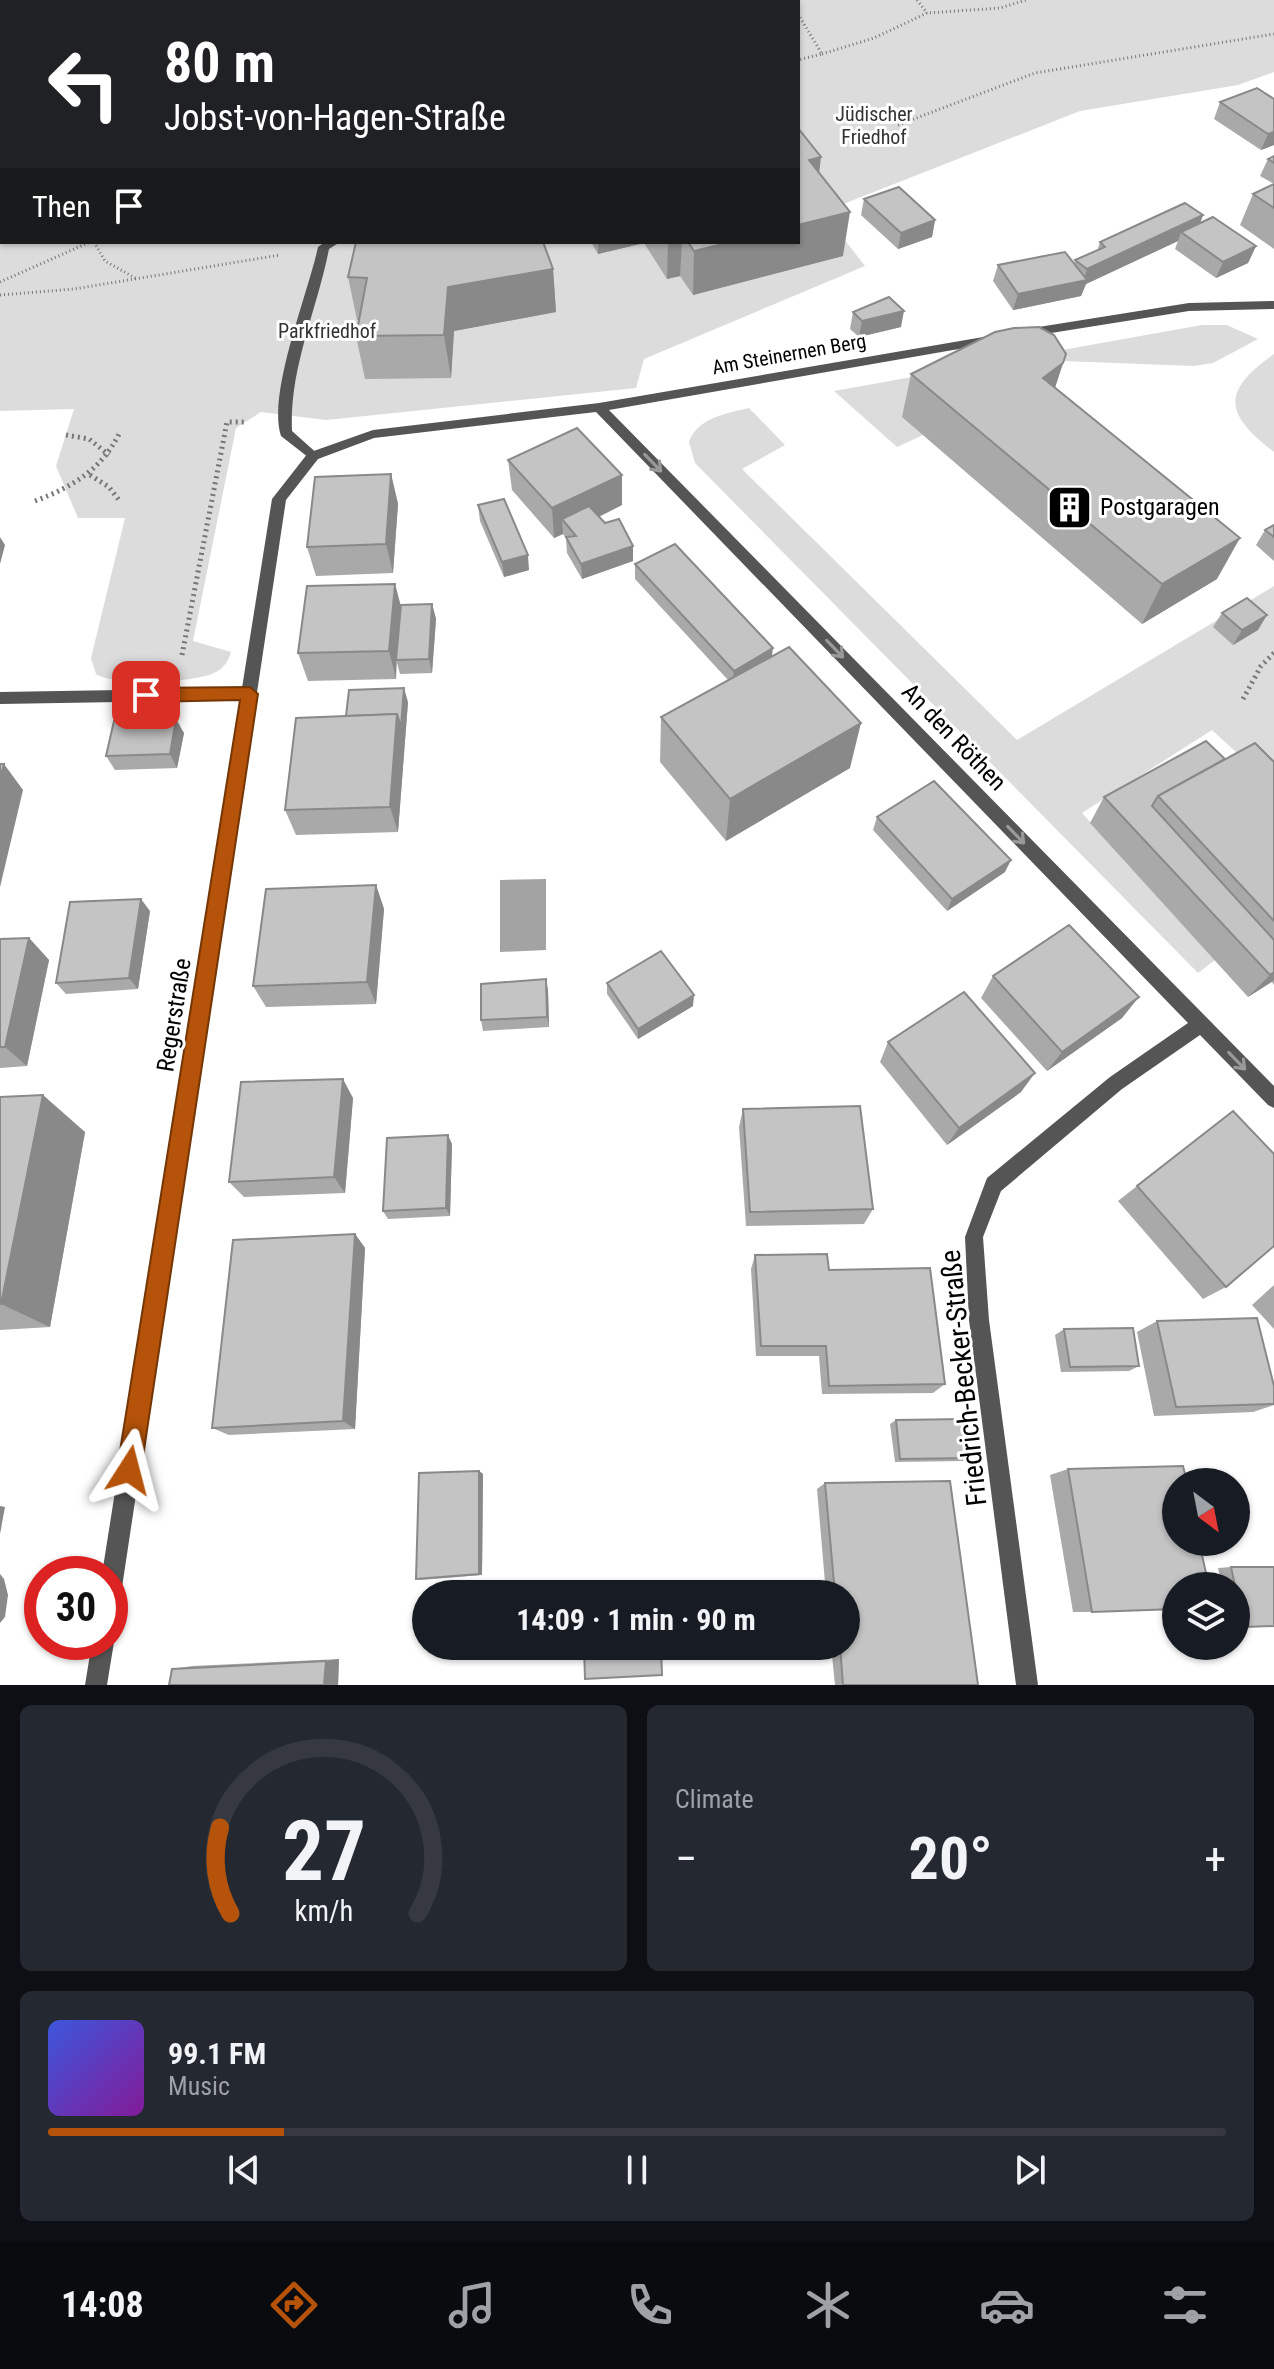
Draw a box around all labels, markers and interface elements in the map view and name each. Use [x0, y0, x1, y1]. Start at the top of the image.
text: 80 m [164, 30, 275, 96]
icon: left [32, 32, 136, 136]
text: Jobst-von-Hagen-Straße [164, 97, 506, 139]
park label: Jüdischer Friedhof [835, 102, 913, 149]
icon: arrive [107, 184, 151, 228]
text: Then [32, 189, 91, 224]
park label: Parkfriedhof [278, 319, 377, 343]
street label: Am Steinernen Berg [710, 329, 868, 379]
one-way arrow [644, 453, 663, 473]
building icon: Postgaragen [1045, 483, 1093, 531]
place label: Postgaragen [1100, 493, 1220, 521]
one-way arrow [825, 639, 844, 658]
pin [112, 661, 180, 729]
icon: arrive [124, 673, 168, 717]
street label: An den Röthen [896, 678, 1012, 796]
one-way arrow [1007, 825, 1026, 845]
street label: Regerstraße [151, 956, 197, 1074]
one-way arrow [1227, 1051, 1246, 1071]
street label: Friedrich-Becker-Straße [934, 1248, 993, 1508]
position arrow [87, 1428, 171, 1512]
north arrow [1162, 1468, 1250, 1556]
map controls [1162, 1468, 1250, 1660]
speed limit sign: 30 [24, 1556, 128, 1660]
button: layers [1162, 1572, 1250, 1660]
text: 14:09 · 1 min · 90 m [516, 1602, 756, 1637]
text: Climate [675, 1784, 754, 1814]
text: 27 [281, 1803, 366, 1900]
text: 20° [909, 1823, 993, 1894]
text: − [675, 1833, 697, 1885]
text: + [1204, 1833, 1226, 1885]
text: km/h [294, 1894, 353, 1928]
text: 99.1 FM [168, 2036, 266, 2071]
text: Music [168, 2071, 230, 2101]
icon: previous [222, 2148, 266, 2192]
icon: pause [615, 2148, 659, 2192]
icon: next [1008, 2148, 1052, 2192]
icon: directions [266, 2277, 322, 2333]
icon: music [444, 2277, 500, 2333]
icon: phone [622, 2277, 678, 2333]
icon: climate [800, 2277, 856, 2333]
icon: car [979, 2277, 1035, 2333]
icon: filters [1157, 2277, 1213, 2333]
text: 14:08 [61, 2284, 144, 2326]

